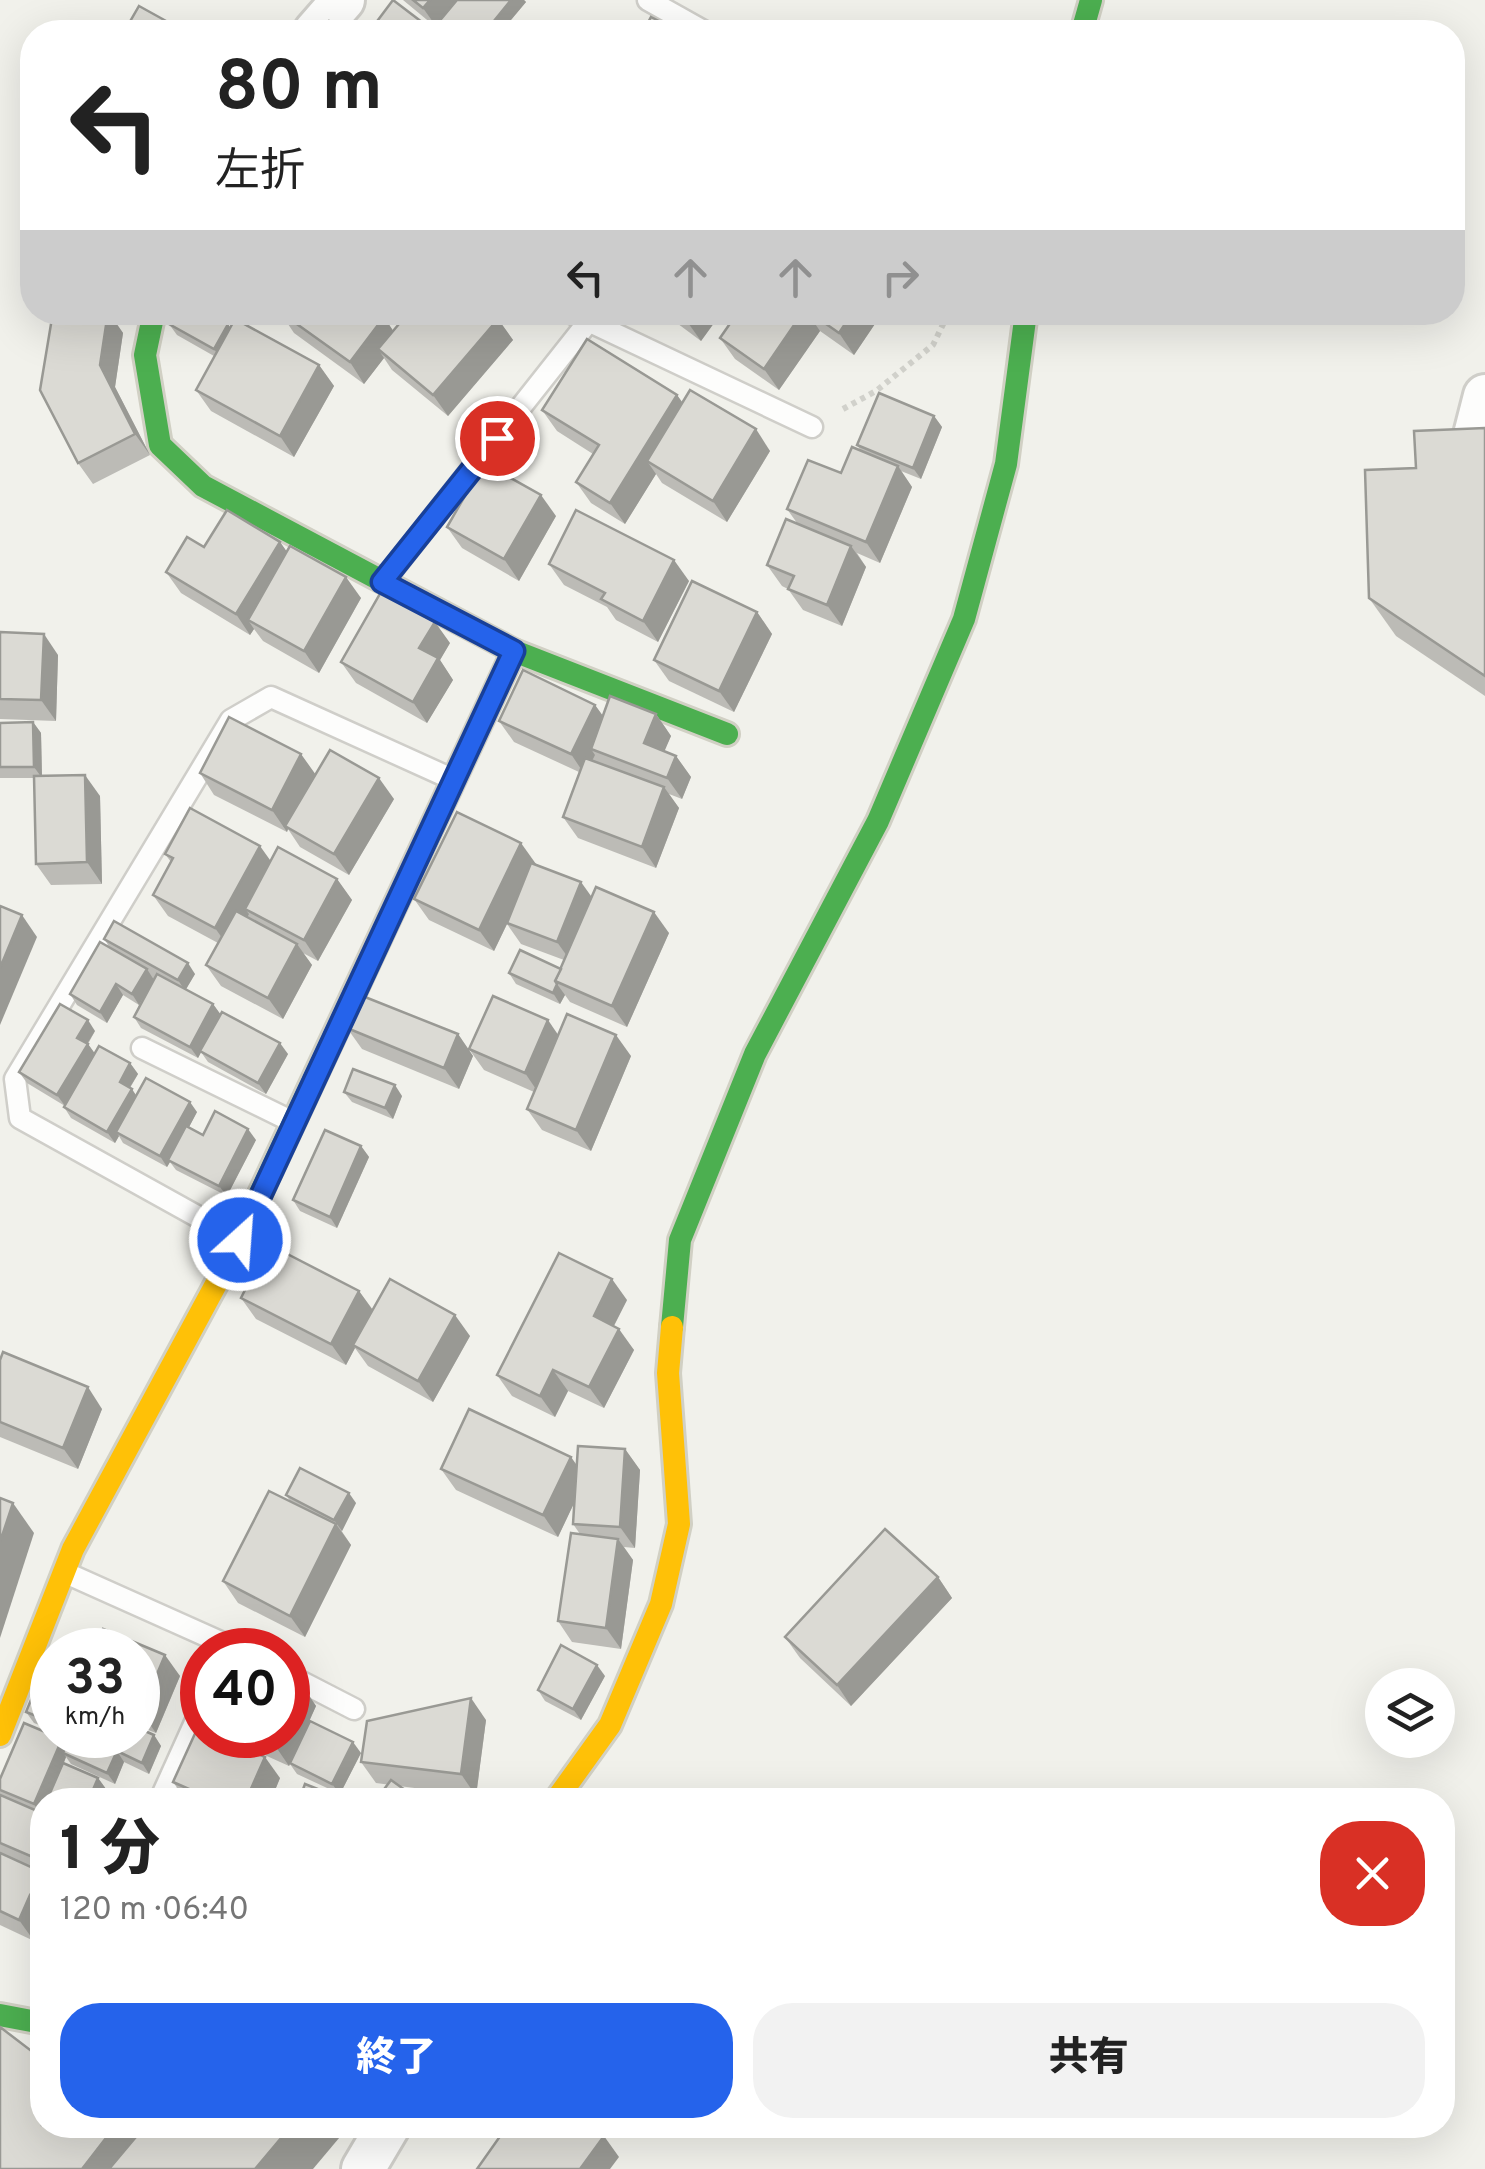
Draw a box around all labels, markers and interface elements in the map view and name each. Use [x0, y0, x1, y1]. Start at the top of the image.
text: 80 m [215, 46, 383, 135]
icon: left [50, 60, 180, 190]
text: 左折 [215, 145, 305, 202]
icon: left [558, 250, 613, 305]
icon: ahead [663, 250, 718, 305]
icon: ahead [768, 250, 823, 305]
icon: right [873, 250, 928, 305]
pin [455, 396, 540, 481]
icon: arrive [470, 411, 525, 466]
position arrow [188, 1188, 292, 1292]
speed limit sign: 40 [180, 1628, 310, 1758]
text: 33 [65, 1649, 125, 1712]
map controls [1365, 1668, 1455, 1758]
button: layers [1365, 1668, 1455, 1758]
text: km/h [65, 1702, 125, 1734]
text: 1 分 [60, 1815, 160, 1891]
button: close [1320, 1821, 1425, 1926]
text: 120 m · 06:40 [60, 1891, 249, 1931]
button: 終了 [60, 2003, 733, 2118]
button: 共有 [753, 2003, 1425, 2118]

